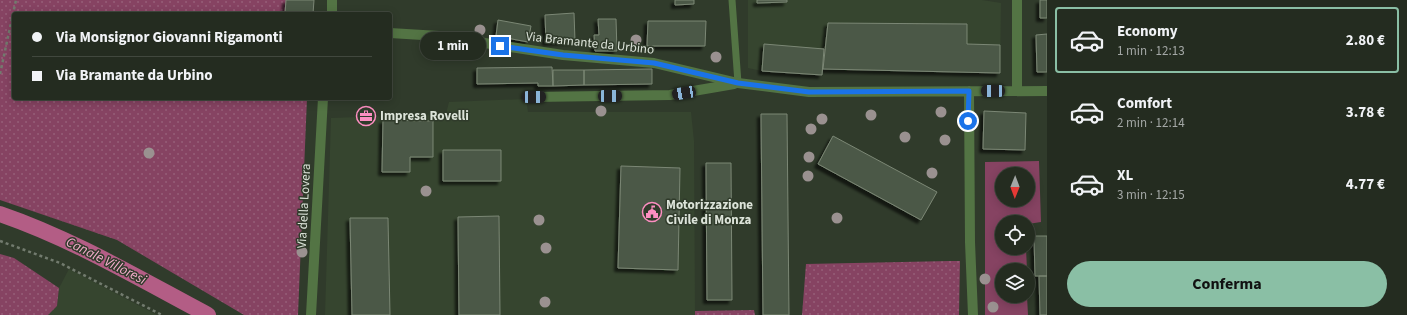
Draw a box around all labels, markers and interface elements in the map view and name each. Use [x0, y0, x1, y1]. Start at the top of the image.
text: Economy [1117, 21, 1178, 42]
icon: car [1069, 22, 1105, 58]
text: Via Monsignor Giovanni Rigamonti [56, 27, 283, 48]
street label: Via Bramante da Urbino [525, 27, 655, 59]
text: 2.80 € [1346, 30, 1385, 51]
callout: 1 min [420, 32, 486, 60]
text: 1 min [437, 37, 469, 55]
route end [491, 37, 509, 55]
text: 1 min · 12:13 [1117, 42, 1185, 60]
text: Via Bramante da Urbino [56, 65, 213, 86]
car [671, 85, 697, 101]
car [981, 85, 1005, 97]
car [598, 90, 622, 102]
car [522, 91, 546, 103]
text: Comfort [1117, 93, 1172, 114]
icon: car [1069, 94, 1105, 130]
text: 3.78 € [1346, 102, 1385, 123]
office icon: Impresa Rovelli [355, 105, 377, 127]
place label: Impresa Rovelli [380, 107, 469, 125]
route start [959, 112, 977, 130]
text: 2 min · 12:14 [1117, 114, 1185, 132]
street label: Via della Lovera [293, 163, 315, 249]
text: XL [1117, 165, 1133, 186]
icon: car [1069, 166, 1105, 202]
north arrow [995, 167, 1035, 207]
map controls [995, 167, 1035, 303]
text: 4.77 € [1346, 174, 1385, 195]
text: 3 min · 12:15 [1117, 186, 1185, 204]
place label: Motorizzazione Civile di Monza [666, 196, 753, 229]
public building icon: Motorizzazione Civile di Monza [641, 201, 663, 223]
button: locate [995, 215, 1035, 255]
water label: Canale Villoresi [62, 232, 150, 290]
button: Conferma [1067, 261, 1387, 307]
button: layers [995, 263, 1035, 303]

